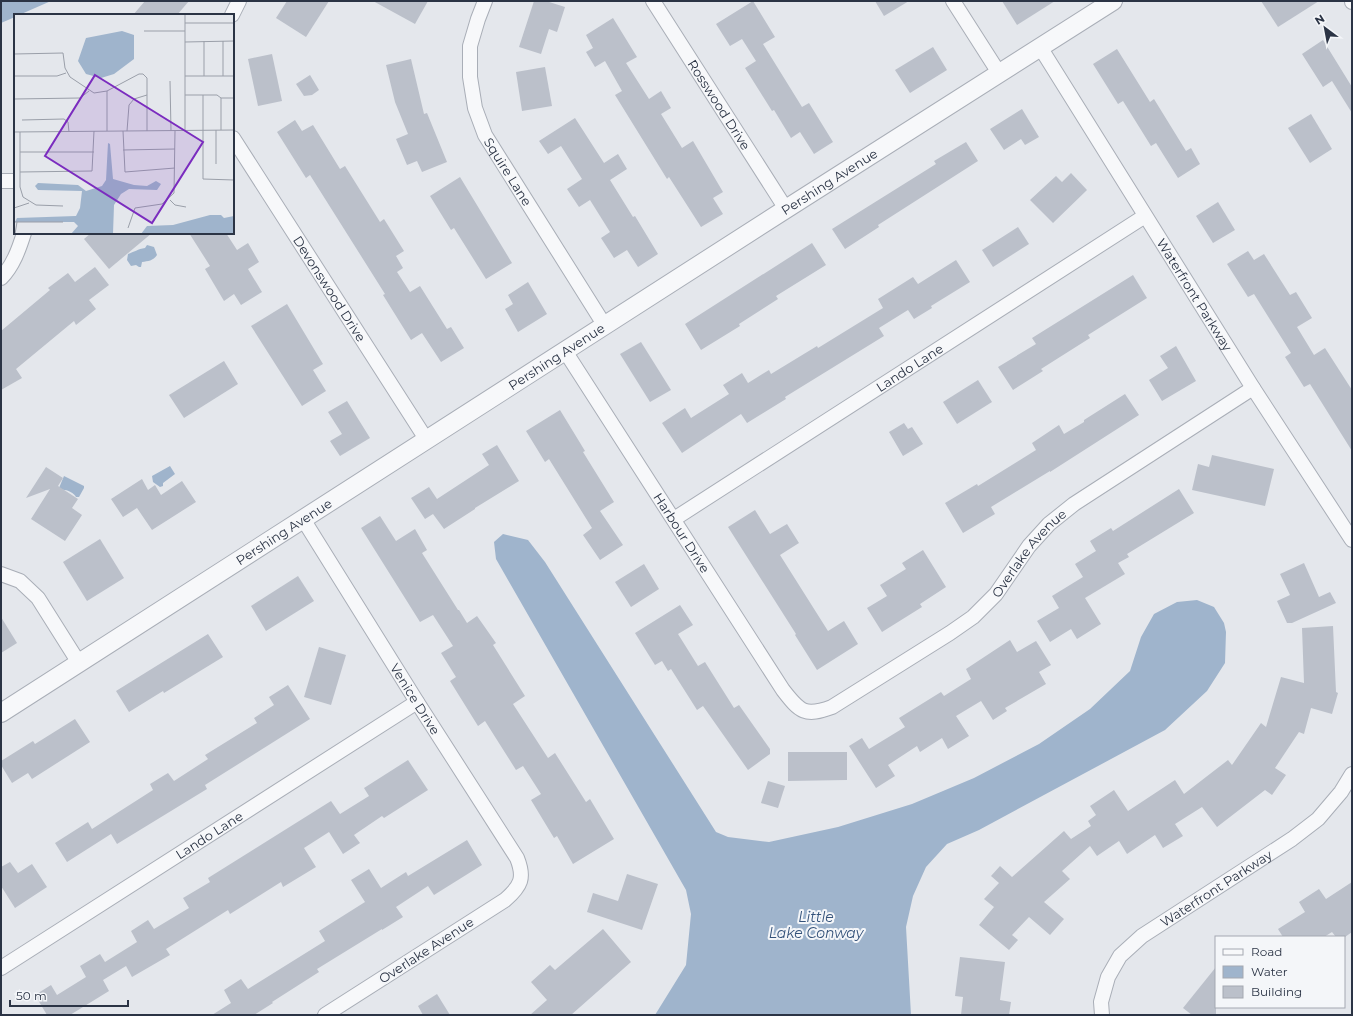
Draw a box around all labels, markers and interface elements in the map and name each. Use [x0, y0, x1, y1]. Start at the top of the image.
north arrow [1305, 8, 1345, 48]
text: N [1312, 11, 1327, 28]
inset map [14, 14, 234, 234]
street label: Rosswood Drive [685, 57, 754, 153]
street label: Squire Lane [481, 135, 535, 209]
street label: Pershing Avenue [778, 145, 880, 218]
street label: Devonswood Drive [290, 233, 369, 345]
street label: Waterfront Parkway [1154, 235, 1236, 355]
street label: Pershing Avenue [505, 320, 608, 393]
street label: Lando Lane [873, 340, 946, 395]
street label: Harbour Drive [650, 490, 713, 576]
street label: Pershing Avenue [233, 495, 335, 568]
street label: Overlake Avenue [988, 505, 1069, 600]
street label: Venice Drive [387, 660, 444, 738]
street label: Lando Lane [173, 808, 246, 862]
street label: Waterfront Parkway [1157, 846, 1276, 930]
water label: Little Lake Conway [769, 908, 865, 942]
street label: Overlake Avenue [376, 913, 476, 987]
legend [1215, 936, 1345, 1008]
text: Road [1251, 944, 1282, 959]
text: Water [1251, 964, 1288, 979]
scale bar [10, 982, 128, 1008]
text: Building [1251, 984, 1302, 999]
text: 50 m [16, 988, 47, 1003]

